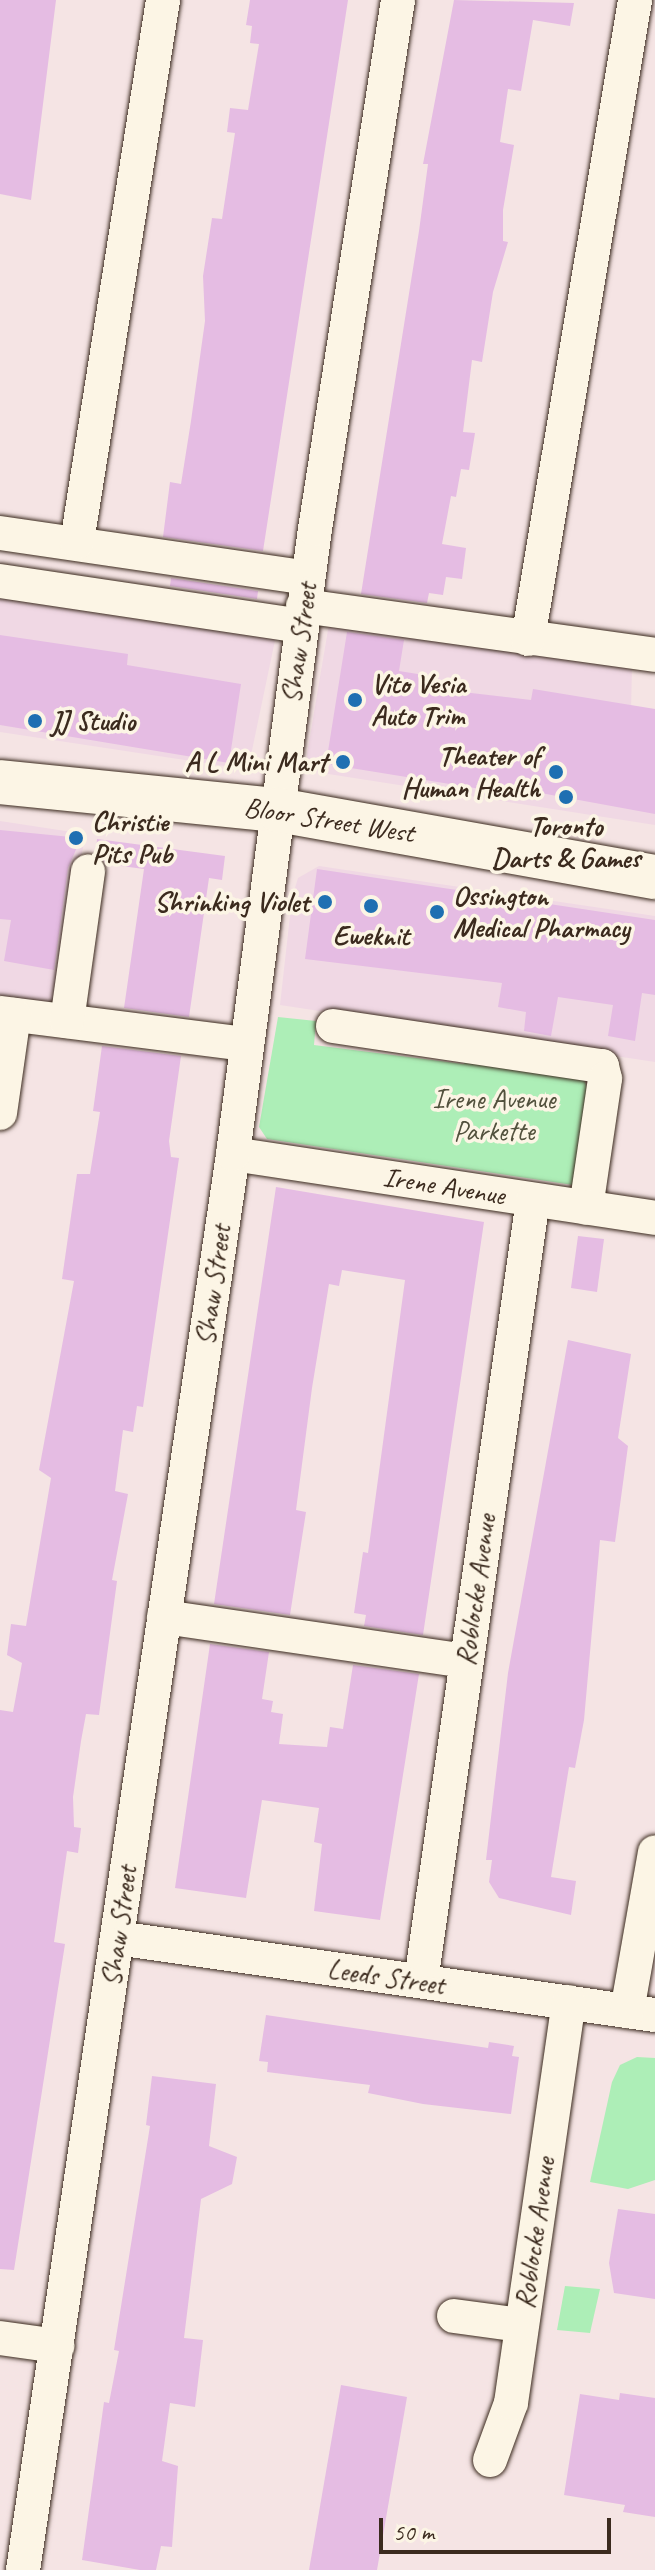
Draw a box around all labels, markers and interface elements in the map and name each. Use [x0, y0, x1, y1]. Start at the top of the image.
street label: Shaw Street [274, 580, 324, 706]
place label: Vito Vesia Auto Trim [371, 667, 466, 733]
marker: Vito Vesia Auto Trim [346, 691, 364, 709]
place label: JJ Studio [51, 704, 136, 738]
marker: JJ Studio [26, 712, 44, 730]
place label: Theater of Human Health [402, 739, 540, 805]
place label: A L Mini Mart [184, 745, 327, 779]
marker: A L Mini Mart [334, 753, 352, 771]
marker: Theater of Human Health [547, 763, 565, 781]
marker: Toronto Darts & Games [557, 788, 575, 806]
street label: Bloor Street West [241, 790, 417, 850]
place label: Christie Pits Pub [92, 805, 171, 871]
place label: Toronto Darts & Games [492, 809, 640, 875]
marker: Christie Pits Pub [67, 829, 85, 847]
place label: Ossington Medical Pharmacy [453, 879, 629, 945]
place label: Shrinking Violet [154, 885, 309, 919]
marker: Shrinking Violet [316, 893, 334, 911]
marker: Eweknit [362, 897, 380, 915]
marker: Ossington Medical Pharmacy [428, 903, 446, 921]
place label: Eweknit [333, 919, 409, 953]
park label: Irene Avenue Parkette [433, 1082, 555, 1148]
street label: Irene Avenue [381, 1160, 507, 1212]
street label: Shaw Street [188, 1222, 238, 1348]
street label: Roblocke Avenue [449, 1512, 503, 1668]
street label: Shaw Street [94, 1863, 144, 1989]
street label: Leeds Street [325, 1952, 447, 2002]
street label: Roblocke Avenue [508, 2155, 562, 2311]
scale bar [383, 2502, 615, 2552]
text: 50 m [393, 2517, 434, 2547]

